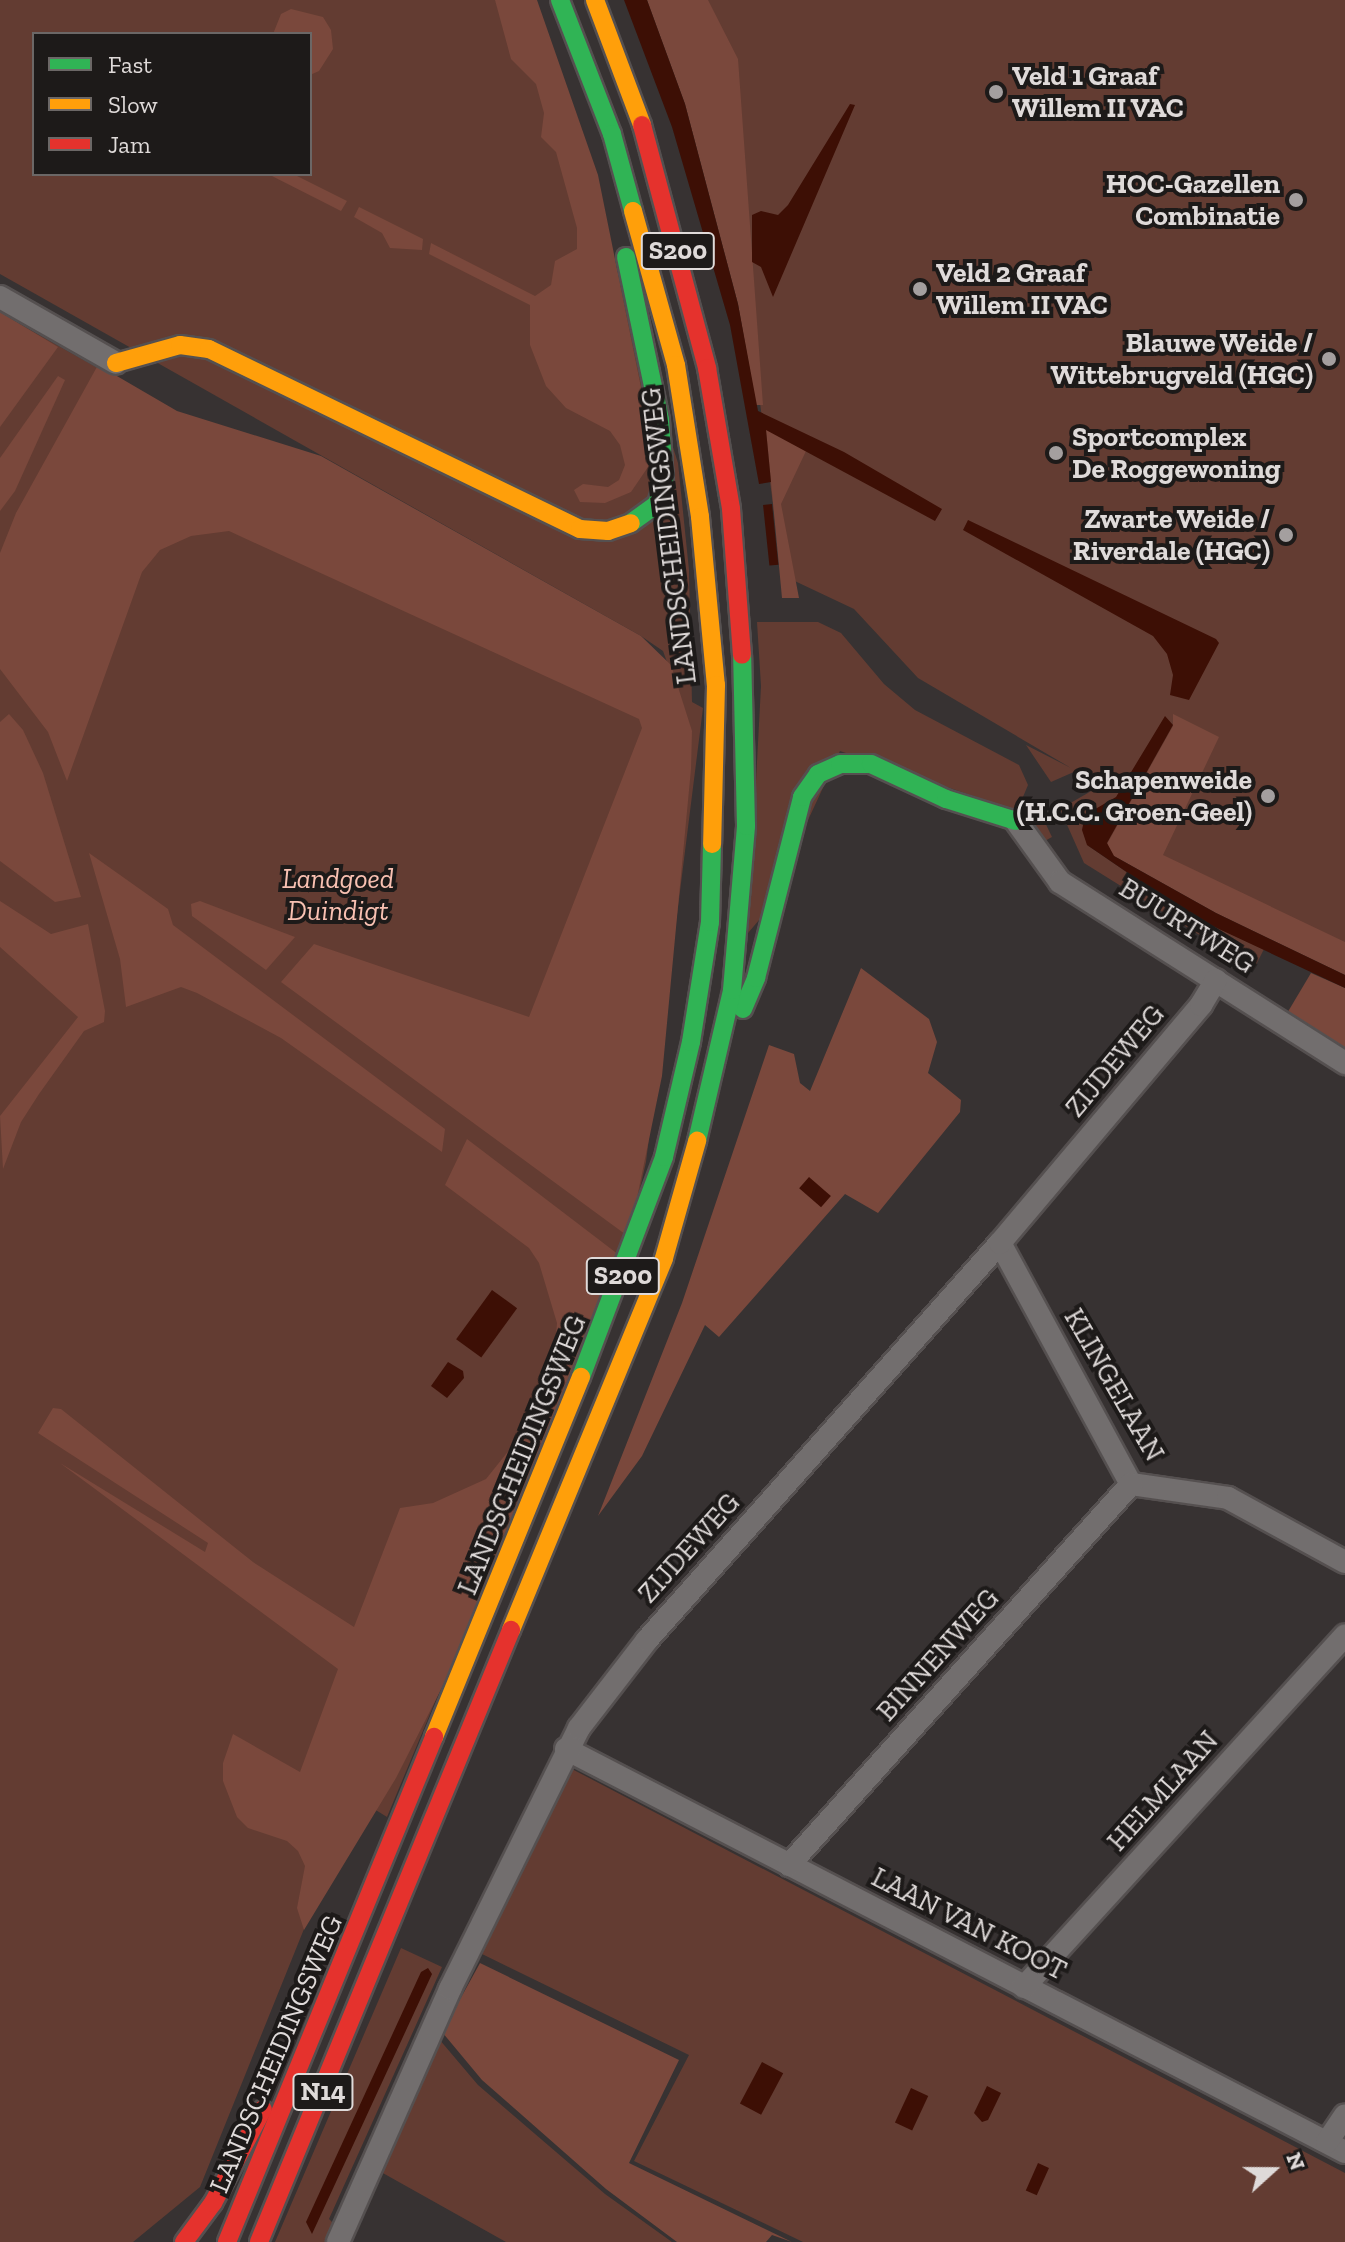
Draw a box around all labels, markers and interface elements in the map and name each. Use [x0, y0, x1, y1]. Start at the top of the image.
legend [32, 32, 312, 176]
text: Fast [108, 50, 152, 79]
place label: Veld 1 Graaf Willem II VAC [1012, 59, 1185, 125]
marker: Veld 1 Graaf Willem II VAC [987, 83, 1005, 101]
text: Slow [108, 90, 158, 119]
text: Jam [108, 130, 151, 159]
place label: HOC-Gazellen Combinatie [1106, 167, 1280, 233]
marker: HOC-Gazellen Combinatie [1287, 191, 1305, 209]
road number: S200 [640, 229, 716, 273]
place label: Veld 2 Graaf Willem II VAC [936, 256, 1109, 322]
marker: Veld 2 Graaf Willem II VAC [911, 280, 929, 298]
place label: Blauwe Weide / Wittebrugveld (HGC) [1050, 326, 1313, 392]
marker: Blauwe Weide / Wittebrugveld (HGC) [1320, 350, 1338, 368]
street label: LANDSCHEIDINGSWEG [634, 386, 704, 686]
place label: Sportcomplex De Roggewoning [1072, 420, 1281, 486]
marker: Sportcomplex De Roggewoning [1047, 444, 1065, 462]
place label: Zwarte Weide / Riverdale (HGC) [1073, 502, 1270, 568]
marker: Zwarte Weide / Riverdale (HGC) [1277, 526, 1295, 544]
place label: Schapenweide (H.C.C. Groen-Geel) [1017, 763, 1252, 829]
marker: Schapenweide (H.C.C. Groen-Geel) [1259, 787, 1277, 805]
park label: Landgoed Duindigt [282, 862, 394, 928]
street label: BUURTWEG [1113, 871, 1261, 981]
street label: ZIJDEWEG [1058, 998, 1172, 1124]
road number: S200 [585, 1254, 661, 1298]
street label: KLINGELAAN [1057, 1303, 1171, 1467]
street label: LANDSCHEIDINGSWEG [451, 1310, 593, 1600]
street label: ZIJDEWEG [631, 1486, 747, 1610]
street label: BINNENWEG [870, 1582, 1006, 1728]
street label: HELMLAAN [1100, 1724, 1226, 1858]
street label: LAAN VAN KOOT [866, 1860, 1072, 1988]
street label: LANDSCHEIDINGSWEG [202, 1910, 350, 2198]
road number: N14 [291, 2070, 355, 2114]
north arrow [1233, 2130, 1313, 2210]
text: N [1280, 2149, 1311, 2174]

